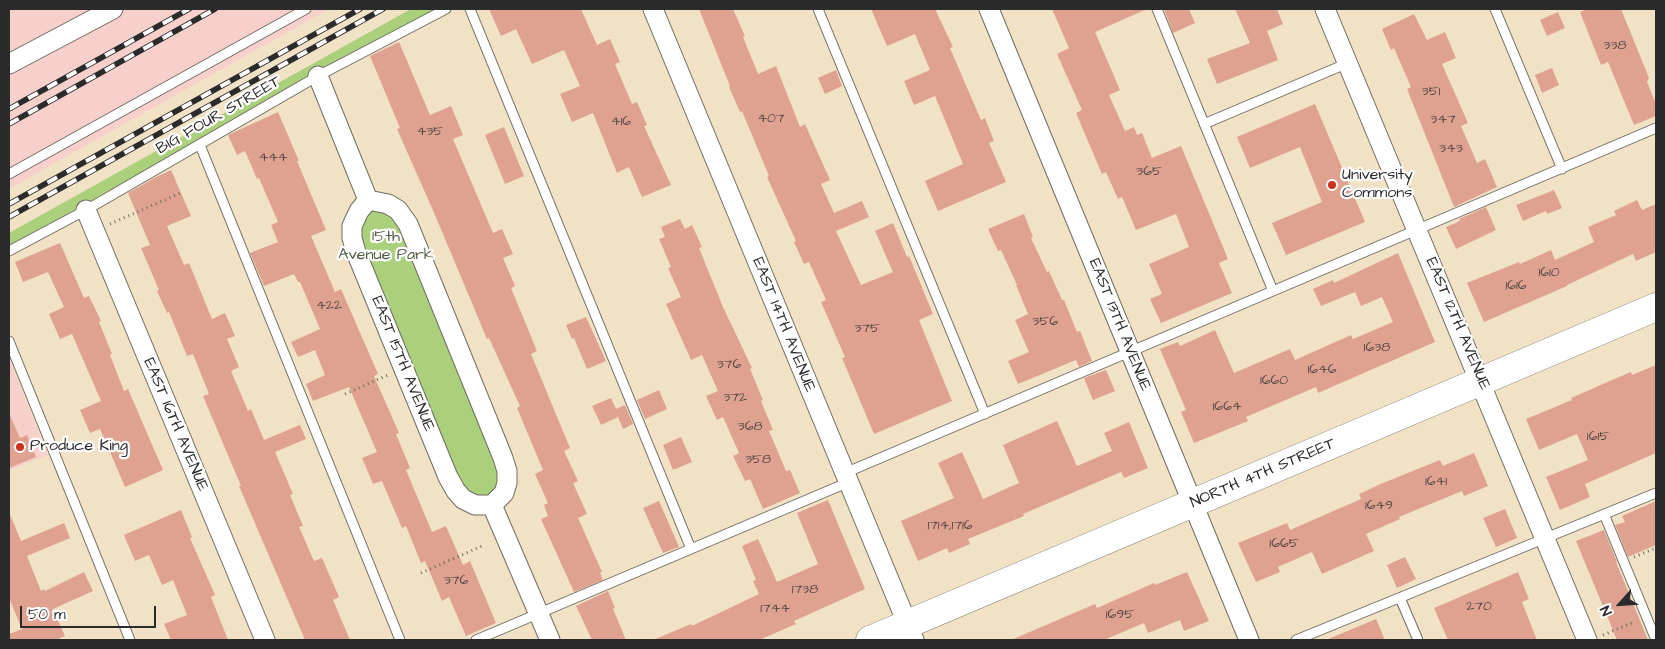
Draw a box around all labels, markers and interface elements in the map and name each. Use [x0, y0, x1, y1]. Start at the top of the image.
house number: 338 [1603, 38, 1627, 54]
street label: BIG FOUR STREET [153, 73, 285, 159]
house number: 351 [1422, 84, 1440, 100]
house number: 407 [758, 111, 784, 127]
house number: 347 [1430, 112, 1456, 128]
house number: 416 [611, 114, 631, 130]
house number: 435 [417, 124, 443, 140]
house number: 343 [1439, 141, 1463, 157]
house number: 444 [259, 150, 287, 166]
house number: 365 [1136, 164, 1162, 180]
place label: University Commons [1342, 166, 1413, 204]
marker: University Commons [1326, 179, 1338, 191]
park label: 15th Avenue Park [338, 228, 434, 266]
street label: EAST 14TH AVENUE [747, 255, 819, 395]
street label: EAST 12TH AVENUE [1420, 255, 1494, 393]
street label: EAST 13TH AVENUE [1084, 256, 1154, 394]
house number: 1610 [1538, 265, 1560, 281]
house number: 1616 [1505, 278, 1527, 294]
street label: EAST 15TH AVENUE [366, 294, 438, 434]
house number: 422 [316, 298, 342, 314]
house number: 356 [1032, 314, 1058, 330]
house number: 375 [854, 321, 880, 337]
house number: 1638 [1364, 340, 1390, 356]
street label: EAST 16TH AVENUE [138, 356, 212, 494]
house number: 376 [717, 357, 741, 373]
house number: 1646 [1308, 362, 1336, 378]
house number: 1660 [1260, 373, 1288, 389]
house number: 372 [723, 390, 747, 406]
house number: 1664 [1213, 399, 1241, 415]
house number: 368 [738, 419, 762, 435]
house number: 1615 [1587, 429, 1609, 445]
street label: NORTH 4TH STREET [1188, 435, 1338, 513]
place label: Produce King [30, 437, 128, 457]
marker: Produce King [14, 441, 26, 453]
house number: 358 [745, 452, 771, 468]
house number: 1641 [1425, 474, 1447, 490]
house number: 1649 [1365, 498, 1393, 514]
house number: 1714,1716 [927, 518, 973, 534]
house number: 1665 [1269, 536, 1299, 552]
house number: 376 [444, 573, 468, 589]
north arrow [1595, 579, 1645, 629]
house number: 1738 [792, 582, 818, 598]
scale bar [22, 596, 159, 628]
house number: 270 [1466, 599, 1492, 615]
house number: 1744 [760, 601, 790, 617]
text: N [1596, 602, 1617, 619]
text: 50 m [28, 604, 66, 625]
house number: 1695 [1106, 607, 1134, 623]

